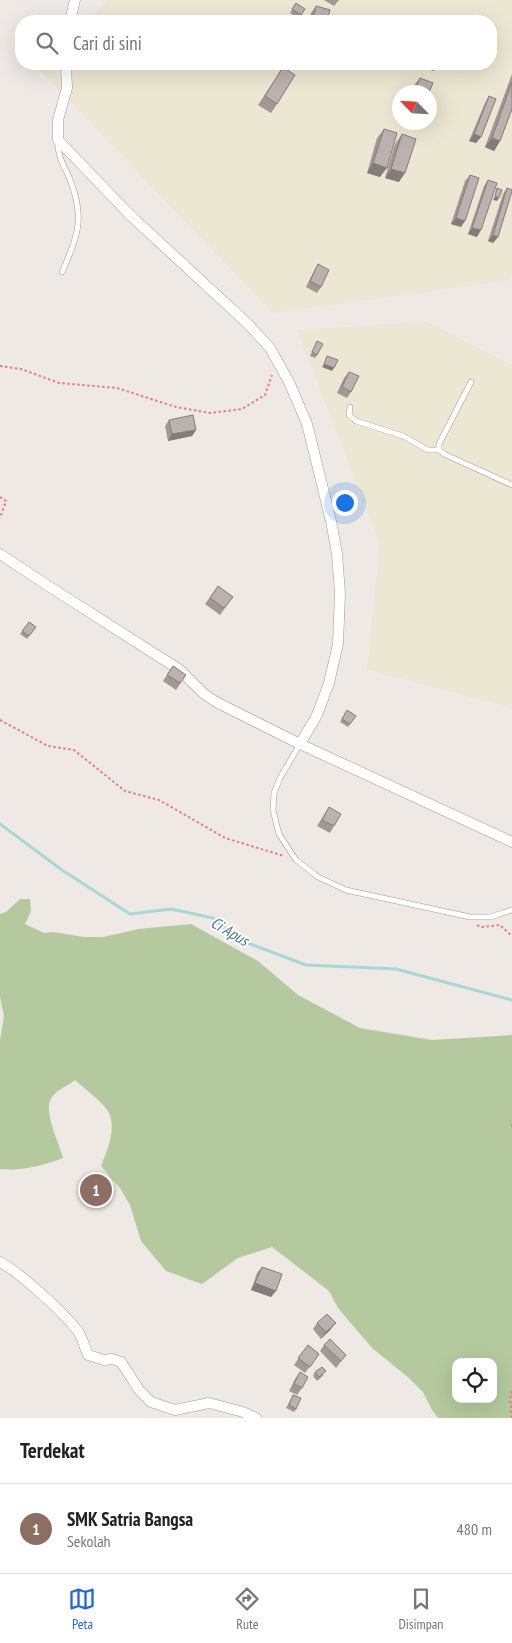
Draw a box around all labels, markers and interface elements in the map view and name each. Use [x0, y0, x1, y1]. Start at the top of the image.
search box [15, 15, 497, 70]
icon: search [33, 29, 61, 57]
text: Cari di sini [73, 31, 142, 55]
north arrow [392, 85, 437, 130]
your location [332, 490, 358, 516]
water label: Ci Apus [207, 912, 254, 951]
pin: 1 [80, 1171, 112, 1209]
map controls [452, 1358, 497, 1403]
button: locate [452, 1358, 497, 1403]
text: Terdekat [20, 1437, 85, 1464]
text: SMK Satria Bangsa [67, 1507, 193, 1531]
text: 1 [32, 1519, 40, 1539]
text: 480 m [457, 1519, 492, 1539]
text: Sekolah [67, 1531, 111, 1551]
tab: Peta [68, 1585, 96, 1633]
tab: Rute [233, 1585, 261, 1633]
tab: Disimpan [398, 1585, 443, 1633]

